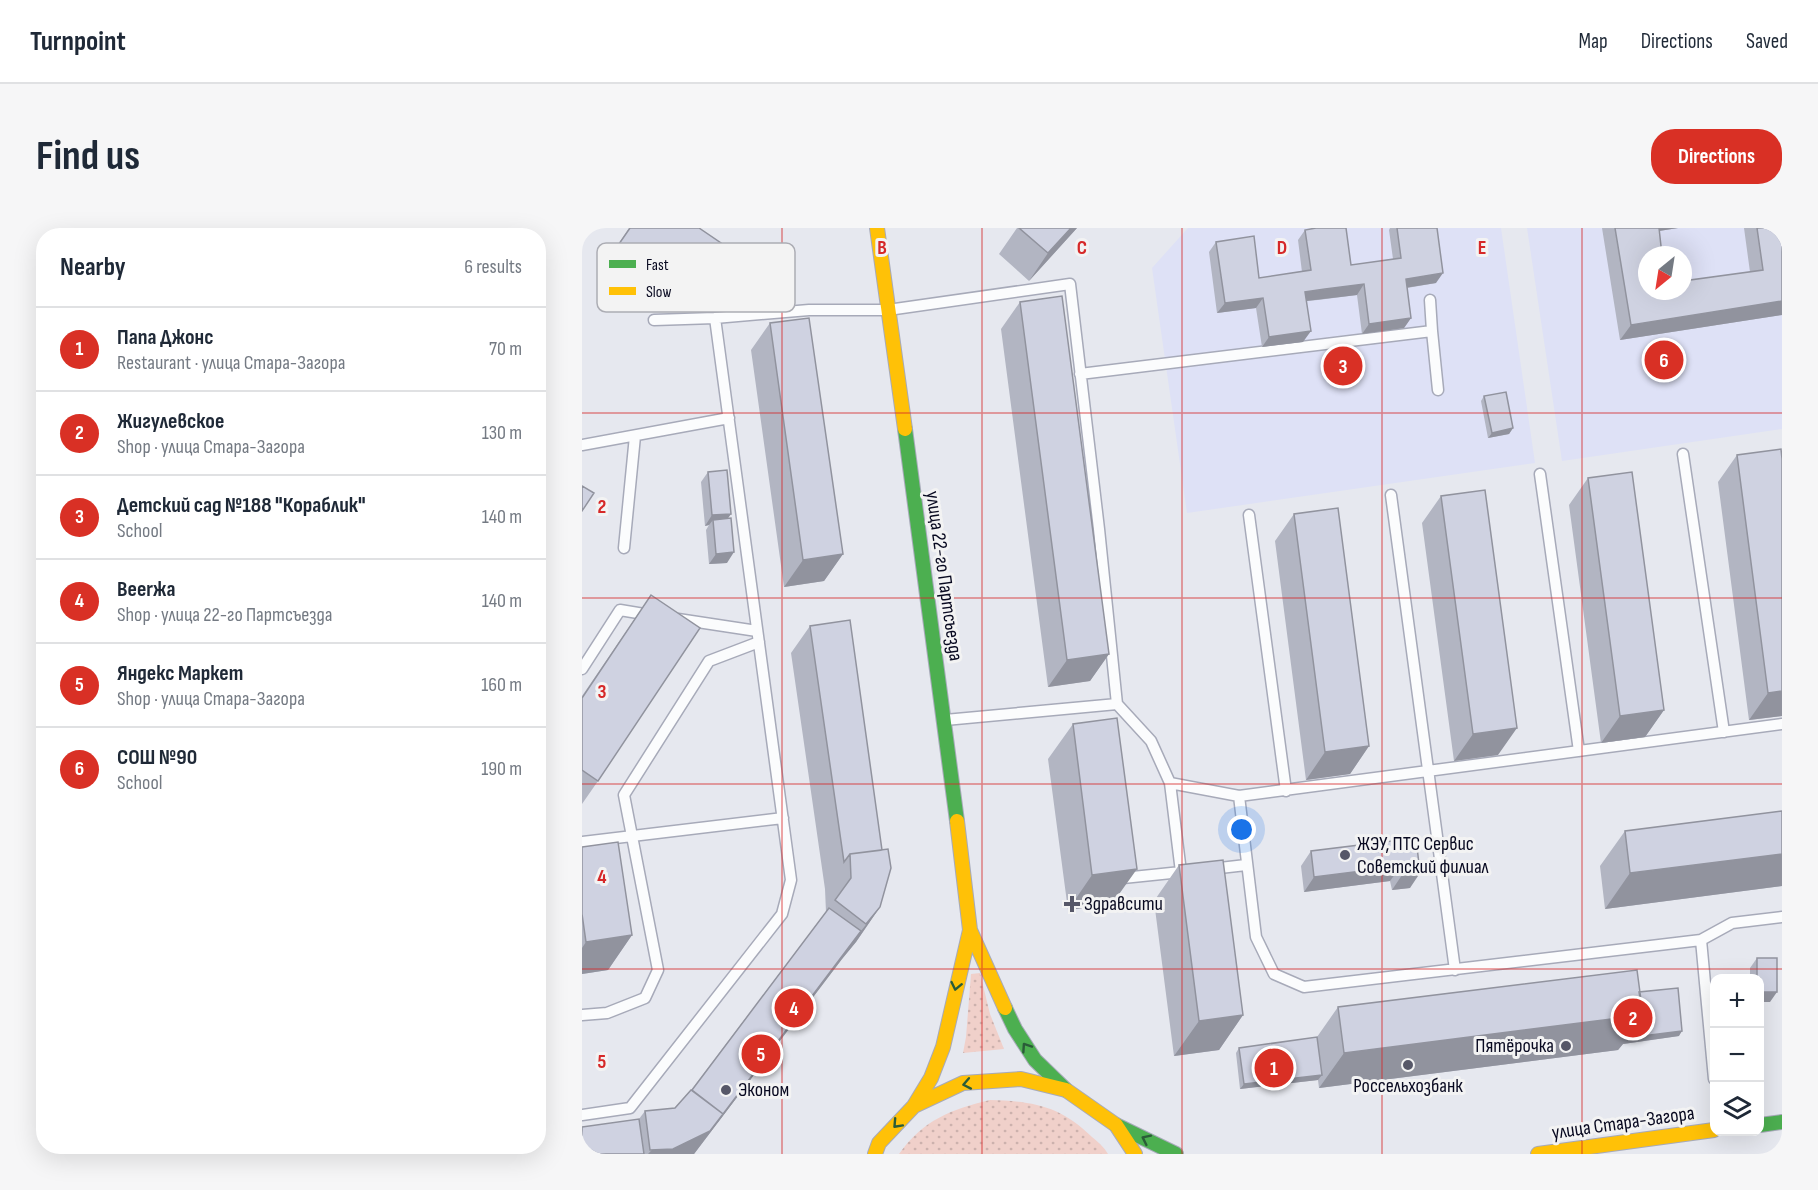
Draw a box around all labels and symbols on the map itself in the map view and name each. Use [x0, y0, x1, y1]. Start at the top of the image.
text: B [877, 236, 887, 260]
text: C [1077, 236, 1087, 260]
text: D [1277, 236, 1287, 260]
text: E [1478, 236, 1486, 260]
legend [597, 243, 795, 312]
north arrow [1638, 246, 1692, 300]
text: Fast [646, 256, 669, 275]
text: Slow [646, 283, 671, 302]
pin: 6 [1644, 338, 1684, 382]
pin: 3 [1324, 344, 1362, 388]
street label: улица 22-го Партсъезда [920, 489, 968, 663]
text: 2 [598, 495, 606, 519]
text: 3 [598, 680, 607, 704]
your location [1227, 815, 1256, 844]
place label: ЖЭУ, ПТС Сервис Советский филиал [1357, 832, 1489, 879]
marker: ЖЭУ, ПТС Сервис Советский филиал [1338, 848, 1352, 862]
text: 4 [597, 865, 607, 889]
place label: Здравсити [1084, 892, 1163, 916]
marker: Здравсити [1065, 897, 1079, 911]
one-way arrow [950, 981, 963, 991]
pin: 4 [774, 986, 814, 1030]
pin: 2 [1614, 996, 1652, 1040]
pin: 5 [742, 1032, 780, 1076]
place label: Пятёрочка [1475, 1034, 1554, 1058]
marker: Пятёрочка [1559, 1039, 1573, 1053]
one-way arrow [1022, 1042, 1033, 1053]
pin: 1 [1254, 1046, 1294, 1090]
text: 5 [598, 1050, 607, 1074]
marker: Россельхозбанк [1401, 1058, 1415, 1072]
place label: Россельхозбанк [1353, 1074, 1463, 1098]
one-way arrow [962, 1077, 972, 1090]
place label: Эконом [738, 1078, 789, 1102]
marker: Эконом [719, 1083, 733, 1097]
street label: улица Стара-Загора [1550, 1101, 1696, 1145]
one-way arrow [893, 1118, 904, 1128]
one-way arrow [1141, 1135, 1152, 1147]

